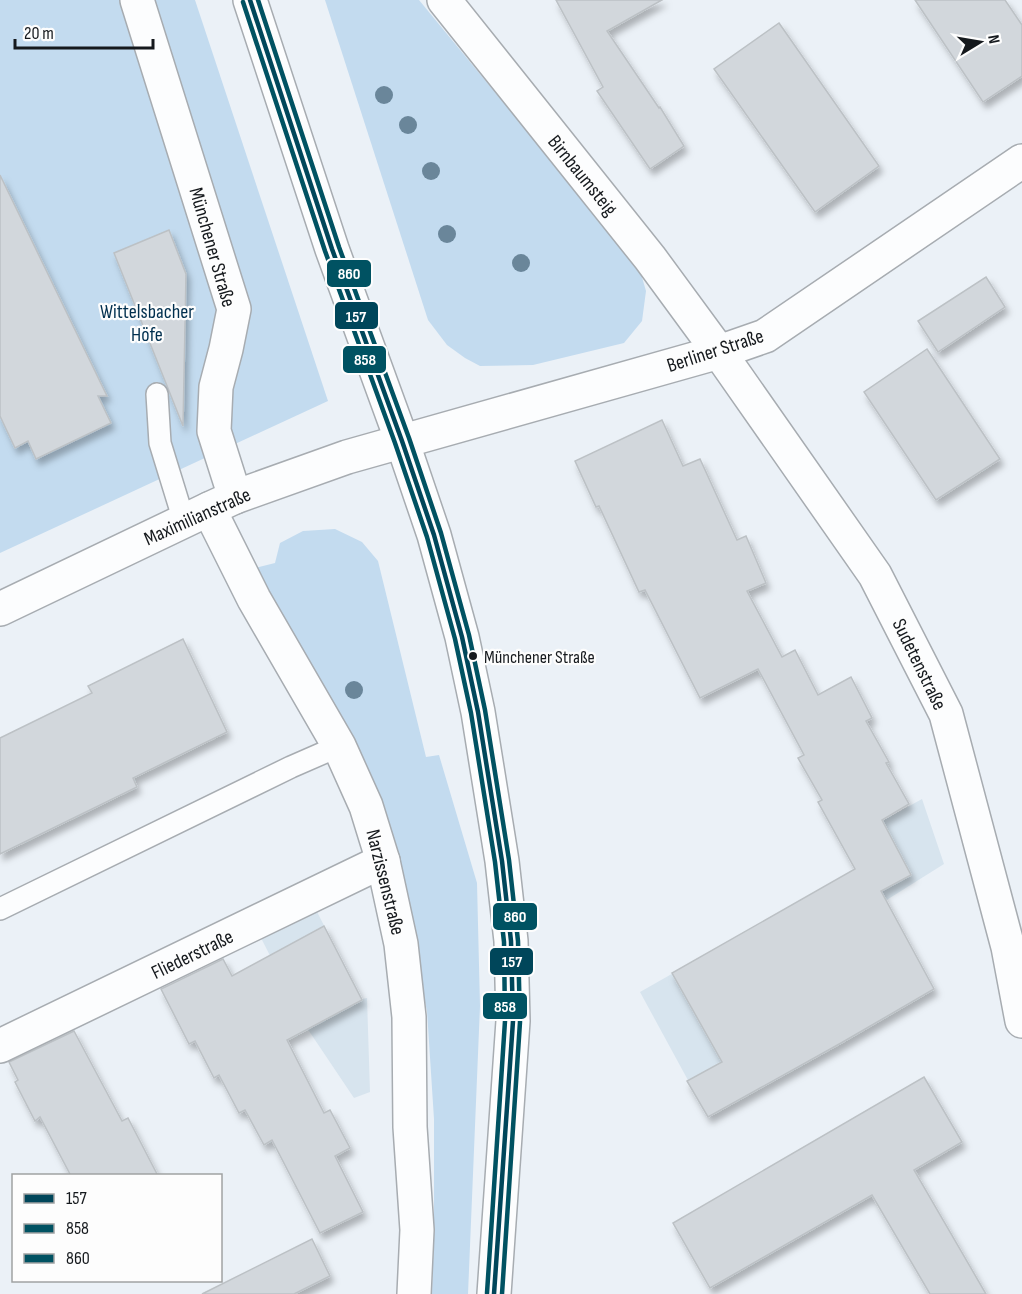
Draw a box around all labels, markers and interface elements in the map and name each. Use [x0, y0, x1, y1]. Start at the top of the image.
scale bar [15, 12, 153, 50]
north arrow [950, 12, 1010, 72]
text: 20 m [24, 23, 54, 44]
text: N [983, 33, 1003, 45]
street label: Birnbaumsteig [542, 130, 622, 221]
street label: Münchener Straße [184, 185, 241, 310]
line badge: 860 [326, 259, 372, 288]
text: 860 [338, 265, 360, 284]
park label: Wittelsbacher Höfe [100, 300, 194, 347]
line badge: 157 [334, 301, 379, 330]
text: 157 [346, 308, 366, 327]
street label: Berliner Straße [664, 324, 767, 378]
line badge: 858 [342, 345, 387, 374]
text: 858 [354, 351, 377, 370]
street label: Maximilianstraße [140, 483, 255, 551]
street label: Sudetenstraße [887, 615, 952, 714]
place label: Münchener Straße [484, 647, 595, 668]
marker: Münchener Straße [467, 650, 479, 662]
street label: Narzissenstraße [360, 827, 410, 938]
line badge: 860 [492, 902, 538, 931]
text: 860 [504, 908, 526, 927]
street label: Fliederstraße [148, 925, 237, 985]
line badge: 157 [489, 947, 534, 976]
text: 157 [502, 953, 522, 972]
line badge: 858 [482, 992, 528, 1020]
text: 858 [494, 998, 517, 1017]
legend [12, 1174, 222, 1282]
text: 157 [66, 1188, 87, 1209]
text: 858 [66, 1218, 89, 1239]
text: 860 [66, 1248, 90, 1269]

